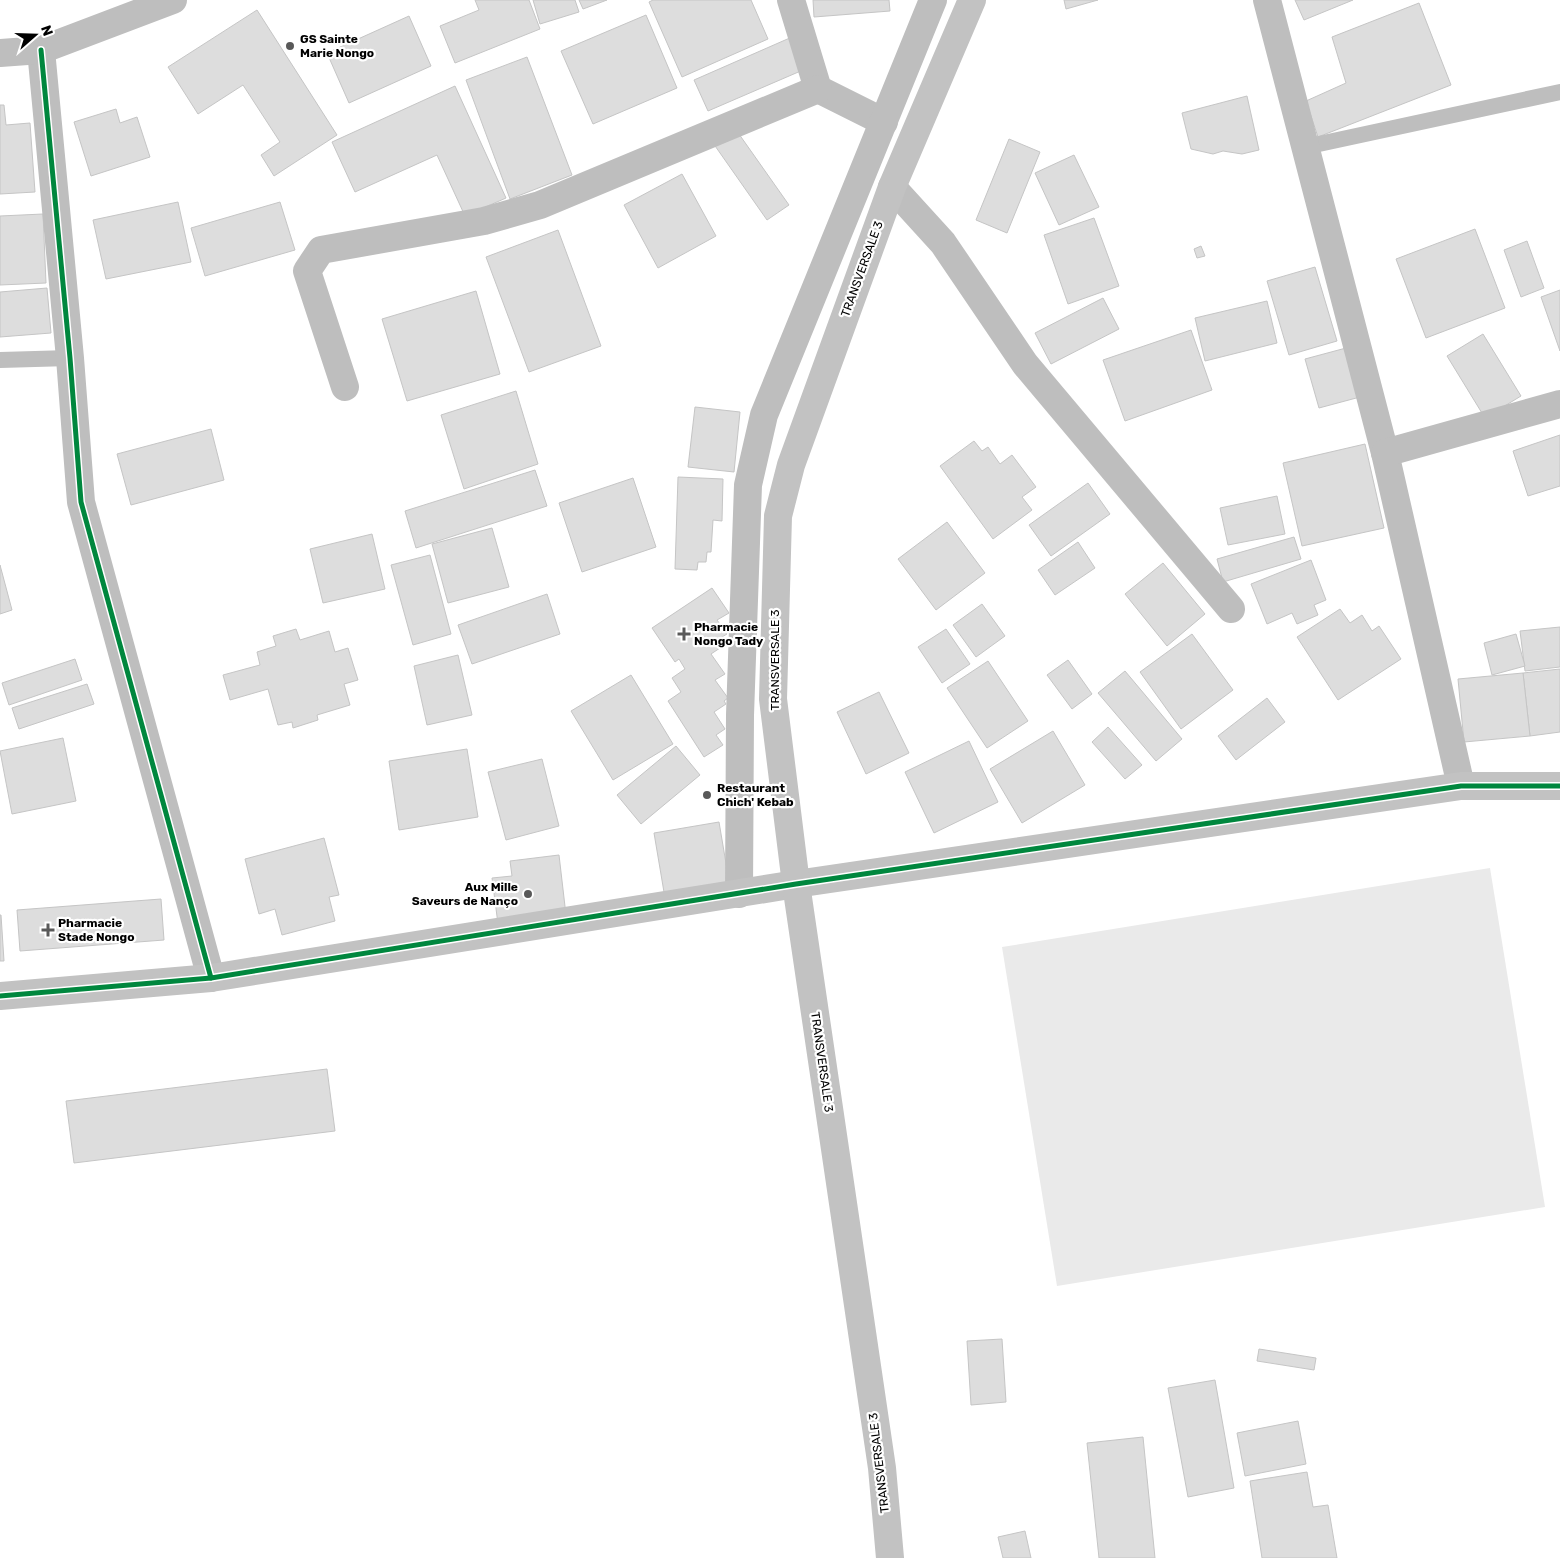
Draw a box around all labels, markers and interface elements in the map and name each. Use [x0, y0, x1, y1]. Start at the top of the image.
north arrow [10, 10, 60, 60]
text: N [37, 23, 56, 38]
place label: GS Sainte Marie Nongo [300, 32, 374, 60]
marker: GS Sainte Marie Nongo [284, 40, 296, 52]
street label: TRANSVERSALE 3 [838, 219, 886, 319]
street label: TRANSVERSALE 3 [768, 610, 782, 710]
place label: Pharmacie Nongo Tady [694, 620, 763, 648]
marker: Pharmacie Nongo Tady [678, 628, 690, 640]
place label: Restaurant Chich' Kebab [717, 781, 794, 809]
marker: Restaurant Chich' Kebab [701, 789, 713, 801]
place label: Aux Mille Saveurs de Nanço [412, 880, 518, 908]
marker: Aux Mille Saveurs de Nanço [522, 888, 534, 900]
place label: Pharmacie Stade Nongo [58, 916, 135, 944]
marker: Pharmacie Stade Nongo [42, 924, 54, 936]
street label: TRANSVERSALE 3 [808, 1011, 836, 1113]
street label: TRANSVERSALE 3 [866, 1412, 892, 1514]

